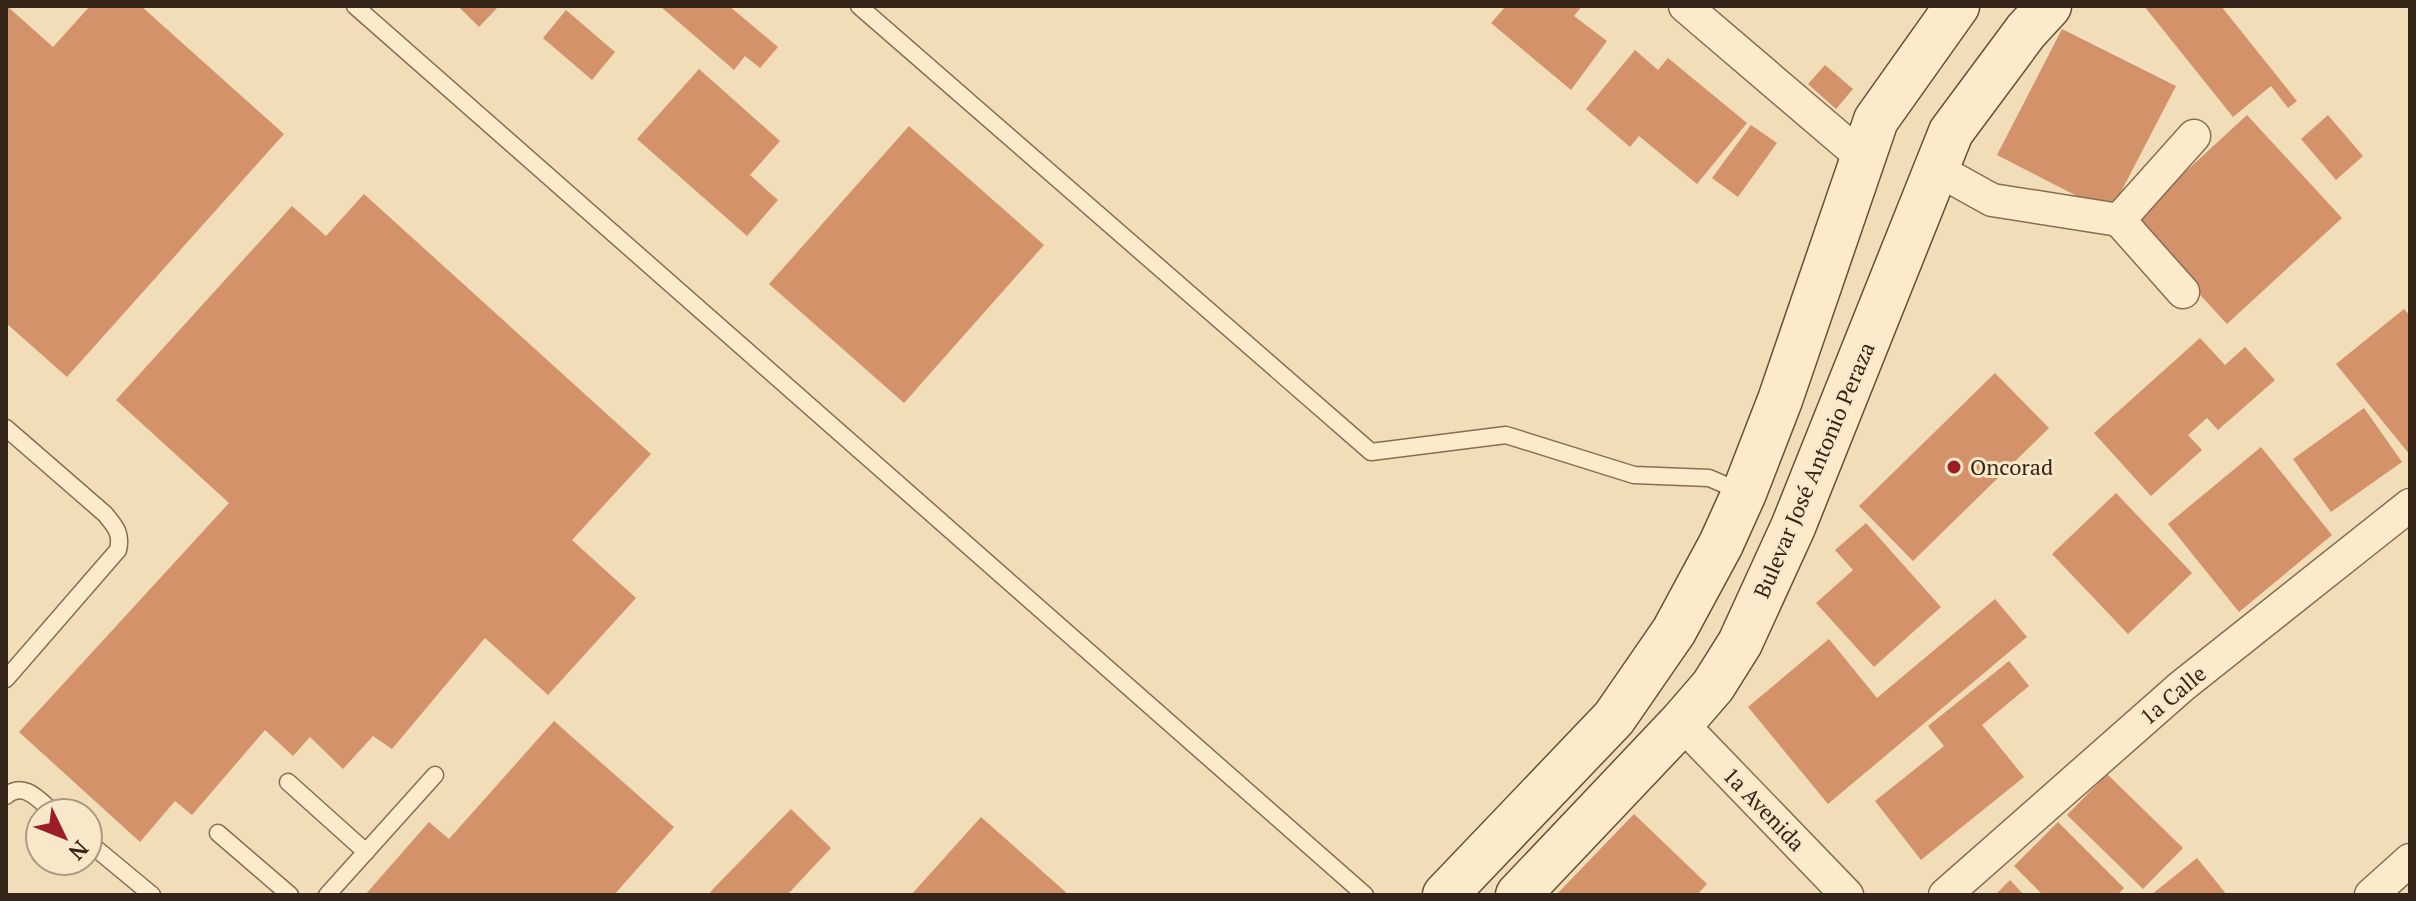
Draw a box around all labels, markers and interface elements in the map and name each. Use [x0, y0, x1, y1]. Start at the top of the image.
street label: Bulevar José Antonio Peraza [1746, 337, 1881, 602]
place label: Oncorad [1970, 452, 2053, 481]
marker: Oncorad [1945, 458, 1963, 476]
street label: 1a Calle [2134, 659, 2212, 731]
street label: 1a Avenida [1717, 760, 1812, 857]
north arrow [24, 797, 104, 877]
text: N [62, 835, 95, 867]

